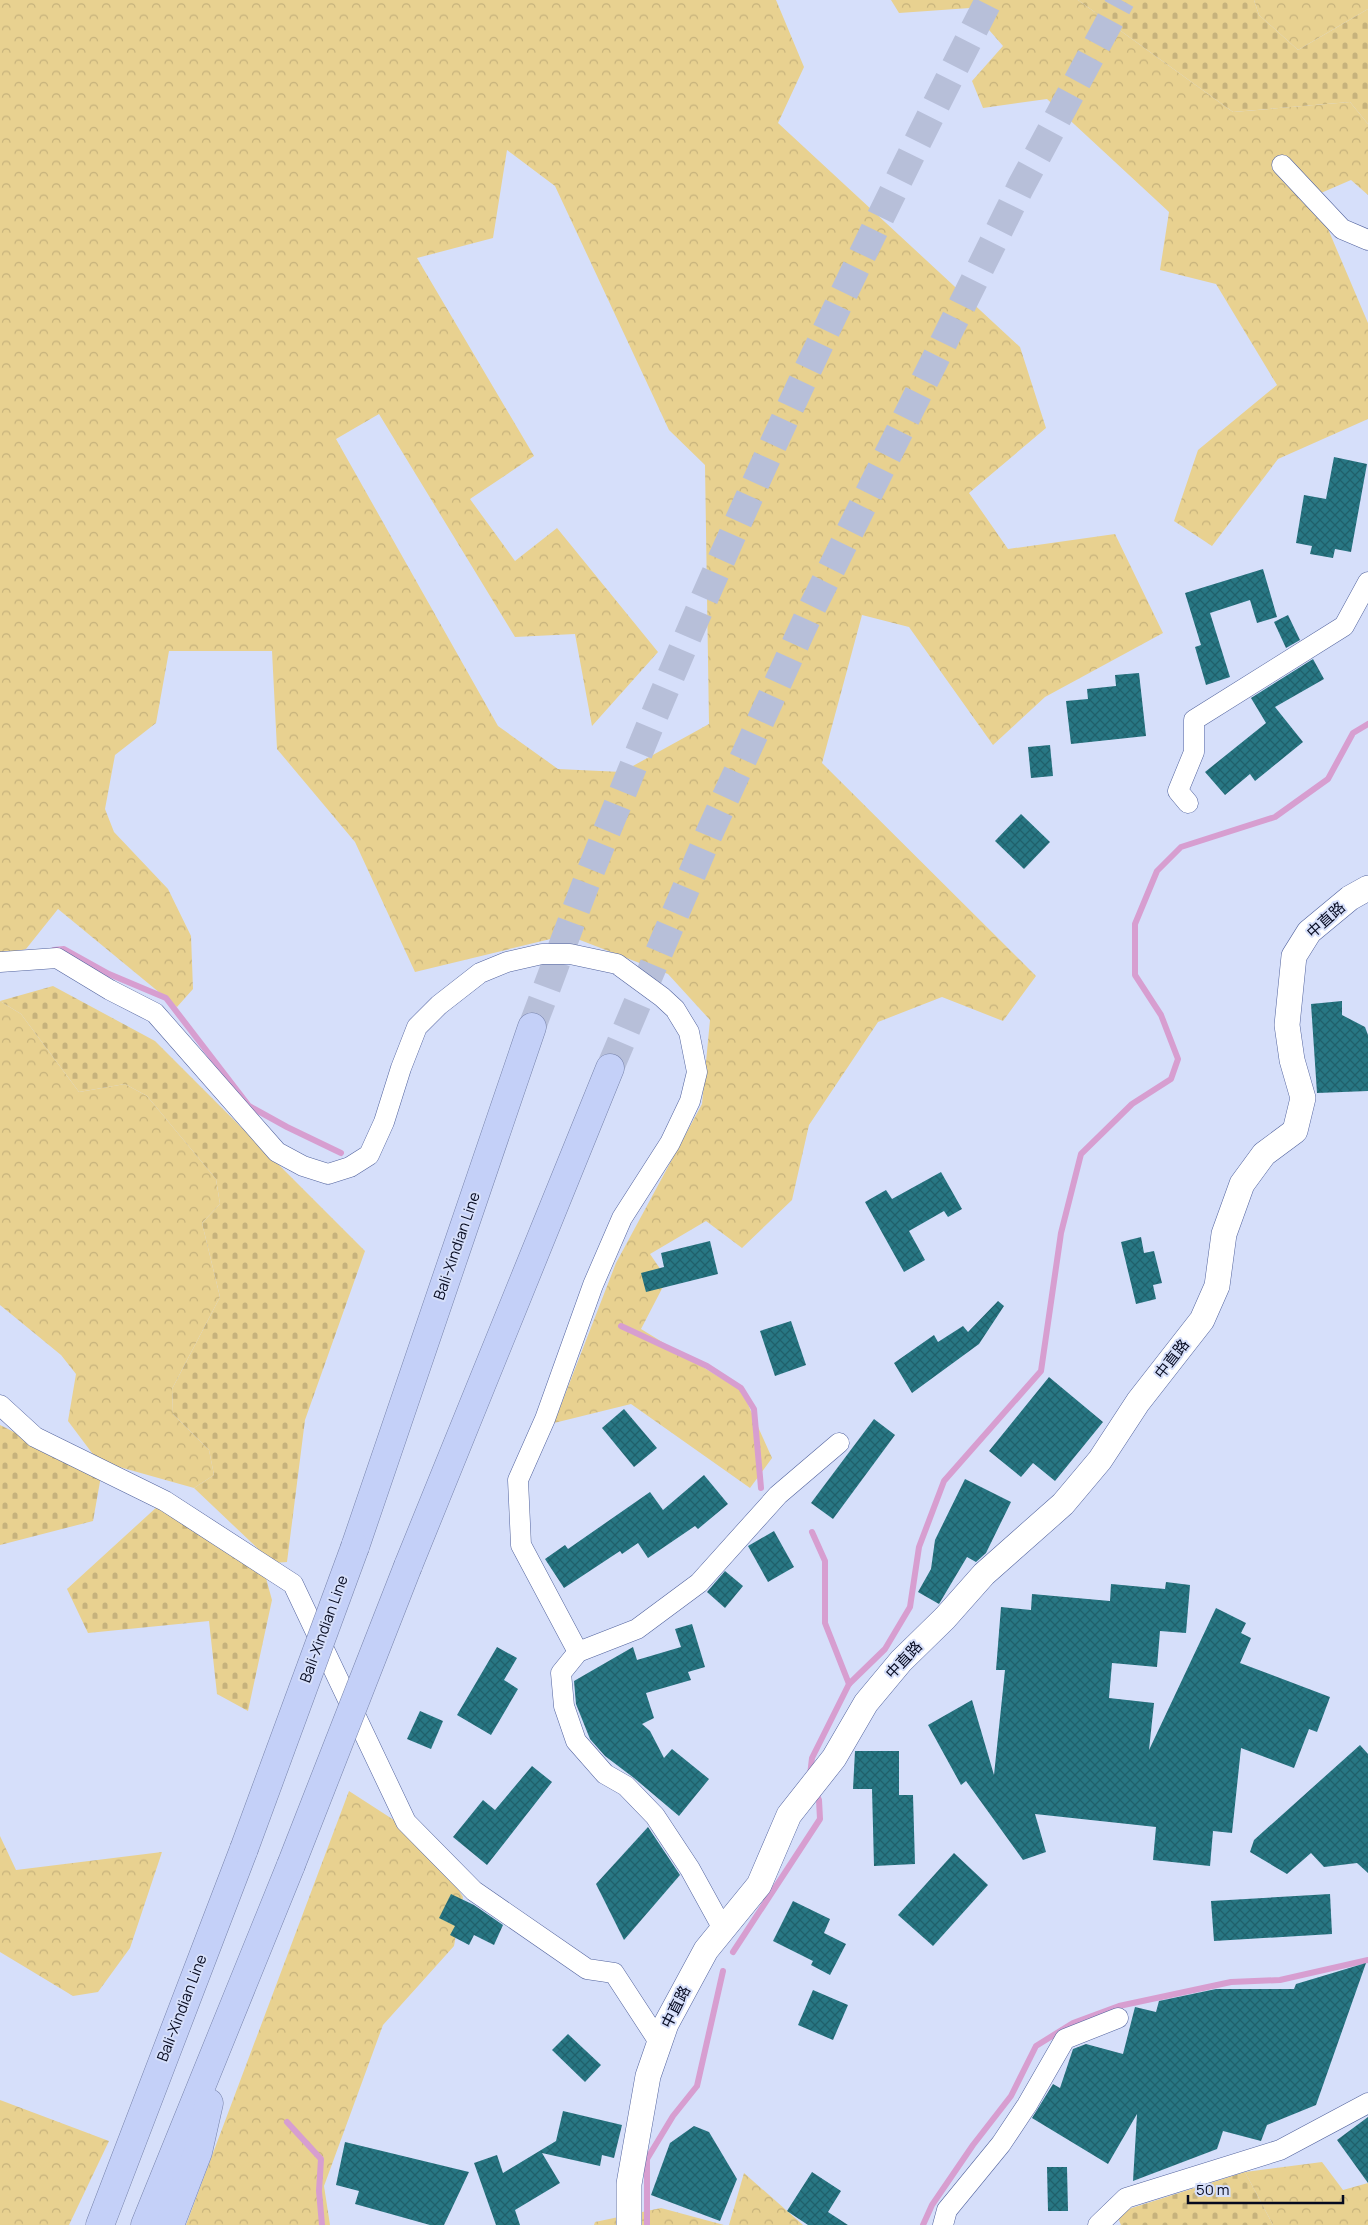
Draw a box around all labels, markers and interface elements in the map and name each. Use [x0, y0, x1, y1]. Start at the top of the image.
street label: 中直路 [1302, 897, 1349, 942]
street label: Bali-Xindian Line [428, 1189, 485, 1303]
street label: 中直路 [1149, 1334, 1194, 1383]
street label: Bali-Xindian Line [294, 1572, 353, 1685]
street label: 中直路 [881, 1636, 927, 1683]
street label: Bali-Xindian Line [151, 1951, 212, 2064]
street label: 中直路 [656, 1982, 695, 2032]
scale bar [1188, 2172, 1343, 2204]
text: 50 m [1196, 2179, 1230, 2200]

